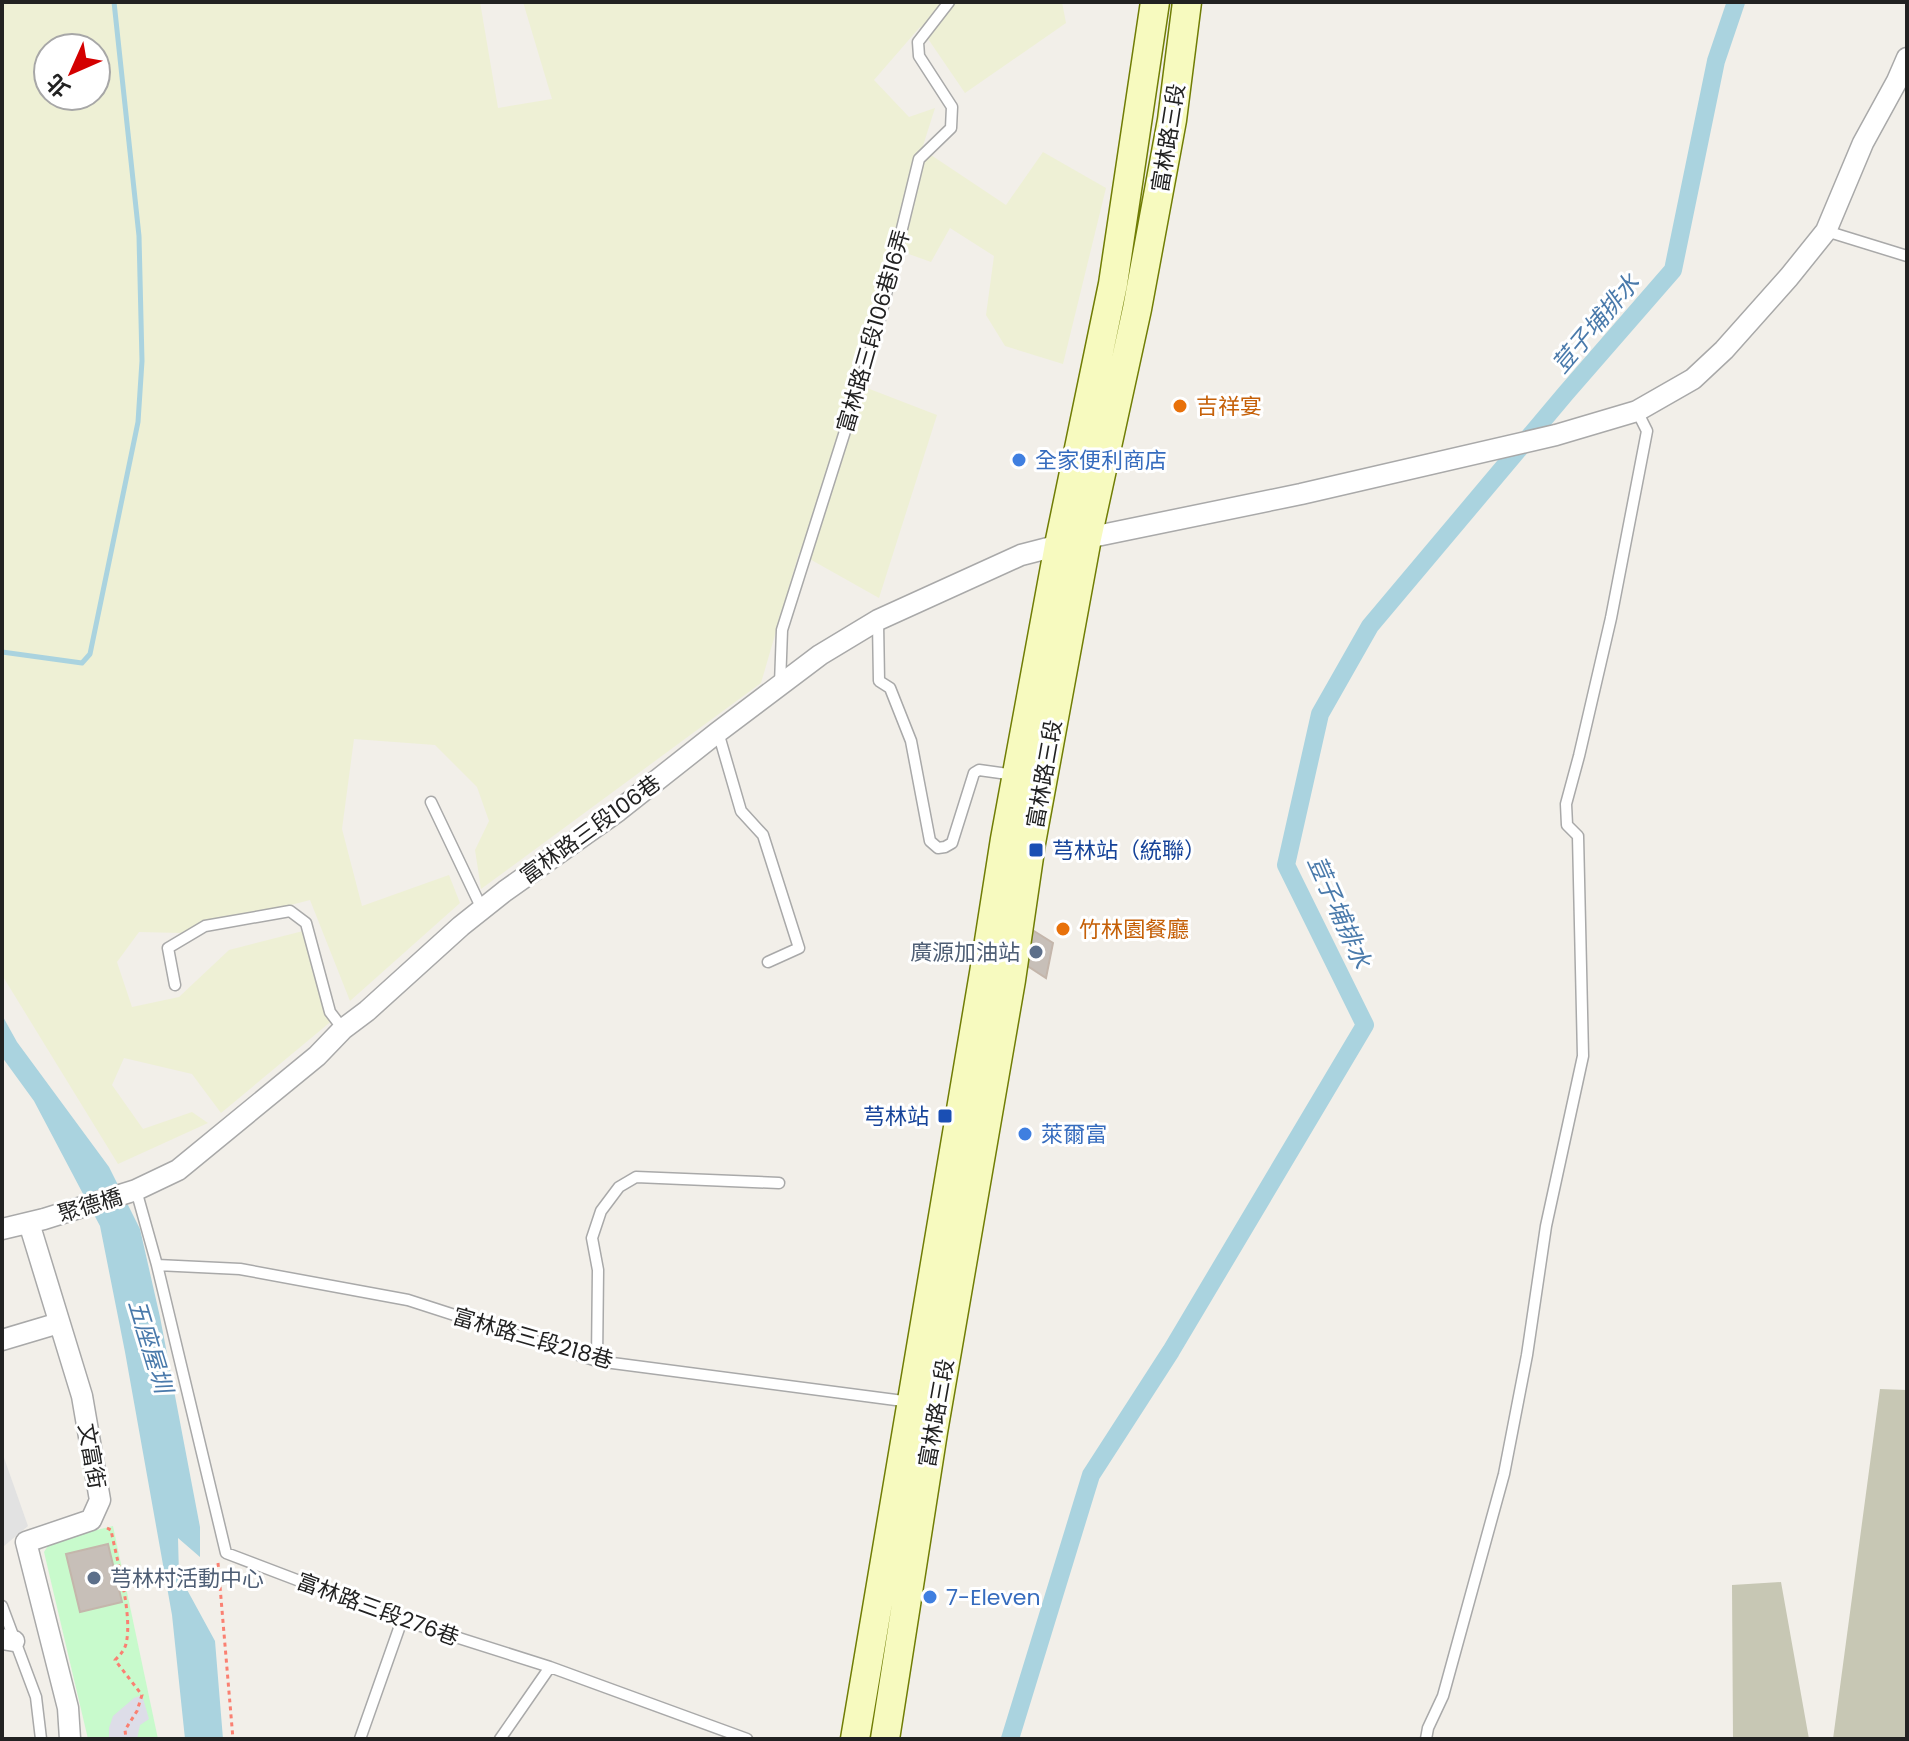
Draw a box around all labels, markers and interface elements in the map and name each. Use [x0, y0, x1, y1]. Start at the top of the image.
north arrow [32, 32, 112, 112]
text: 北 [39, 67, 77, 105]
street label: 富林路三段 [1145, 81, 1192, 195]
street label: 富林路三段106巷16弄 [830, 226, 917, 436]
water label: 荳子埔排水 [1544, 266, 1647, 380]
place label: 吉祥宴 [1196, 391, 1262, 422]
marker: 吉祥宴 [1171, 397, 1189, 415]
place label: 全家便利商店 [1035, 445, 1167, 476]
marker: 全家便利商店 [1010, 451, 1028, 469]
street label: 富林路三段 [1020, 717, 1069, 831]
street label: 富林路三段106巷 [514, 768, 667, 891]
place label: 芎林站（統聯） [1052, 835, 1206, 866]
marker: 芎林站（統聯） [1027, 841, 1045, 859]
water label: 荳子埔排水 [1300, 850, 1379, 974]
place label: 竹林園餐廳 [1079, 914, 1189, 945]
marker: 竹林園餐廳 [1054, 920, 1072, 938]
place label: 廣源加油站 [910, 937, 1020, 968]
marker: 廣源加油站 [1027, 943, 1045, 961]
place label: 芎林站 [863, 1101, 929, 1132]
marker: 芎林站 [936, 1107, 954, 1125]
place label: 萊爾富 [1041, 1119, 1107, 1150]
marker: 萊爾富 [1016, 1125, 1034, 1143]
street label: 聚德橋 [54, 1181, 126, 1230]
water label: 五座屋圳 [121, 1295, 181, 1399]
street label: 富林路三段218巷 [449, 1301, 617, 1376]
street label: 富林路三段 [912, 1356, 961, 1470]
street label: 文富街 [71, 1421, 113, 1491]
place label: 芎林村活動中心 [110, 1563, 264, 1594]
street label: 富林路三段276巷 [292, 1566, 463, 1653]
marker: 芎林村活動中心 [85, 1569, 103, 1587]
place label: 7-Eleven [946, 1582, 1041, 1613]
marker: 7-Eleven [921, 1588, 939, 1606]

